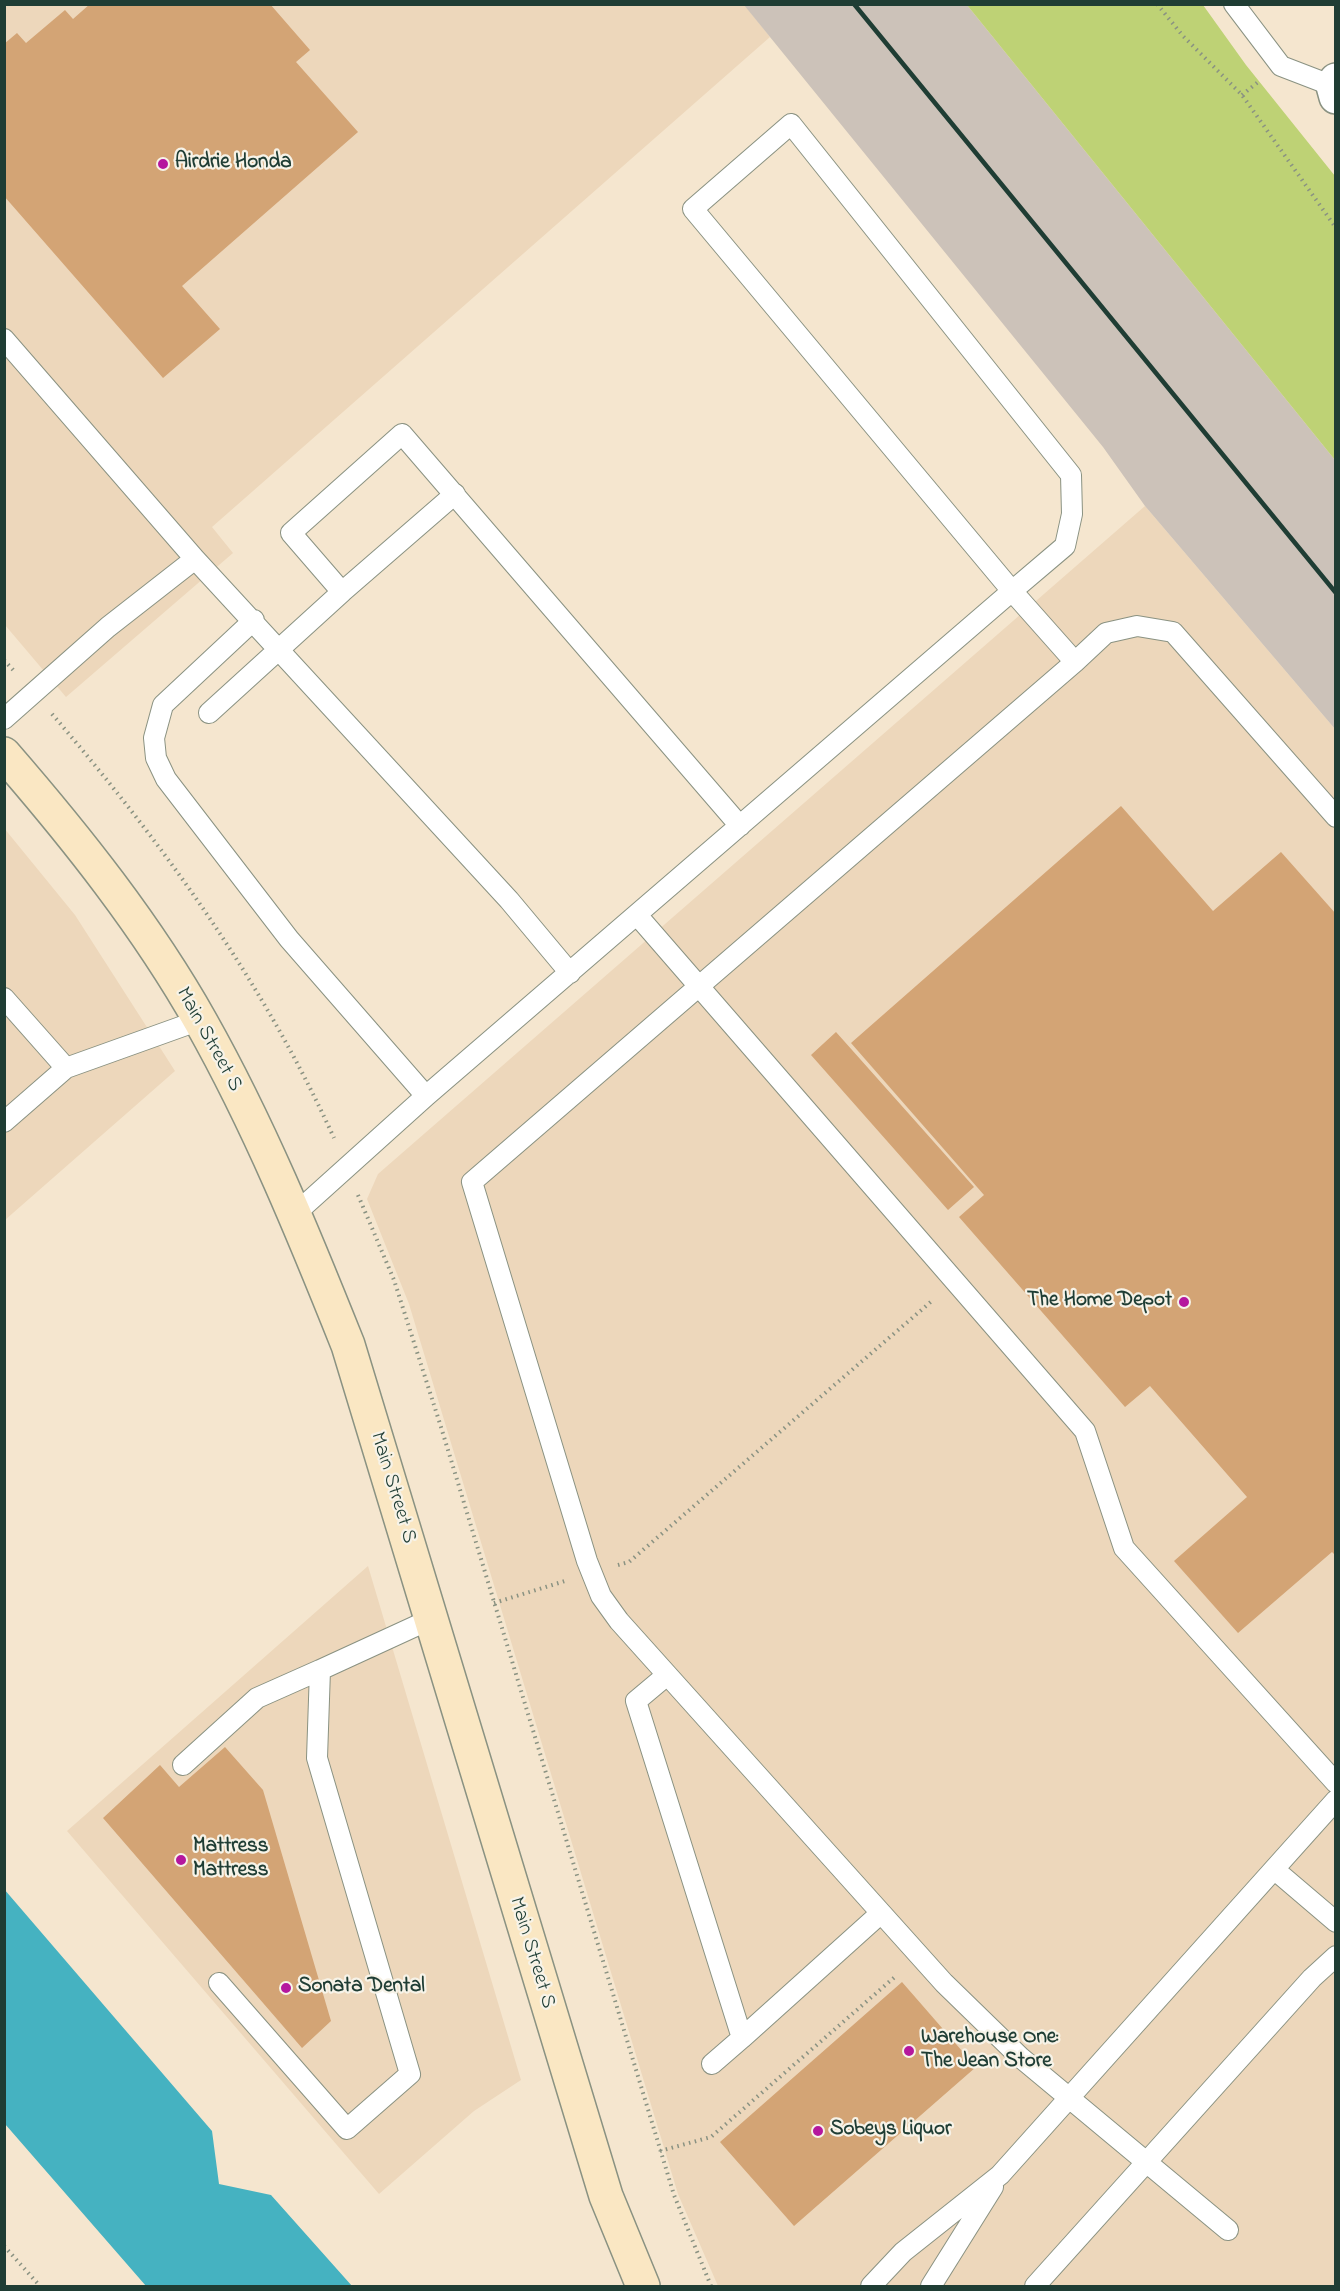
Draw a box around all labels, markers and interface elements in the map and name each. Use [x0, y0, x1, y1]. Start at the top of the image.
place label: Airdrie Honda [175, 151, 292, 177]
marker: Airdrie Honda [156, 157, 170, 171]
street label: Main Street S [169, 984, 247, 1096]
place label: The Home Depot [1027, 1289, 1172, 1315]
marker: The Home Depot [1177, 1295, 1191, 1309]
street label: Main Street S [363, 1429, 421, 1547]
place label: Mattress Mattress [193, 1835, 268, 1885]
marker: Mattress Mattress [174, 1853, 188, 1867]
street label: Main Street S [502, 1894, 560, 2012]
place label: Sonata Dental [298, 1975, 425, 2001]
marker: Sonata Dental [279, 1981, 293, 1995]
place label: Warehouse One: The Jean Store [921, 2026, 1058, 2076]
marker: Warehouse One: The Jean Store [902, 2044, 916, 2058]
place label: Sobeys Liquor [830, 2118, 952, 2144]
marker: Sobeys Liquor [811, 2124, 825, 2138]

